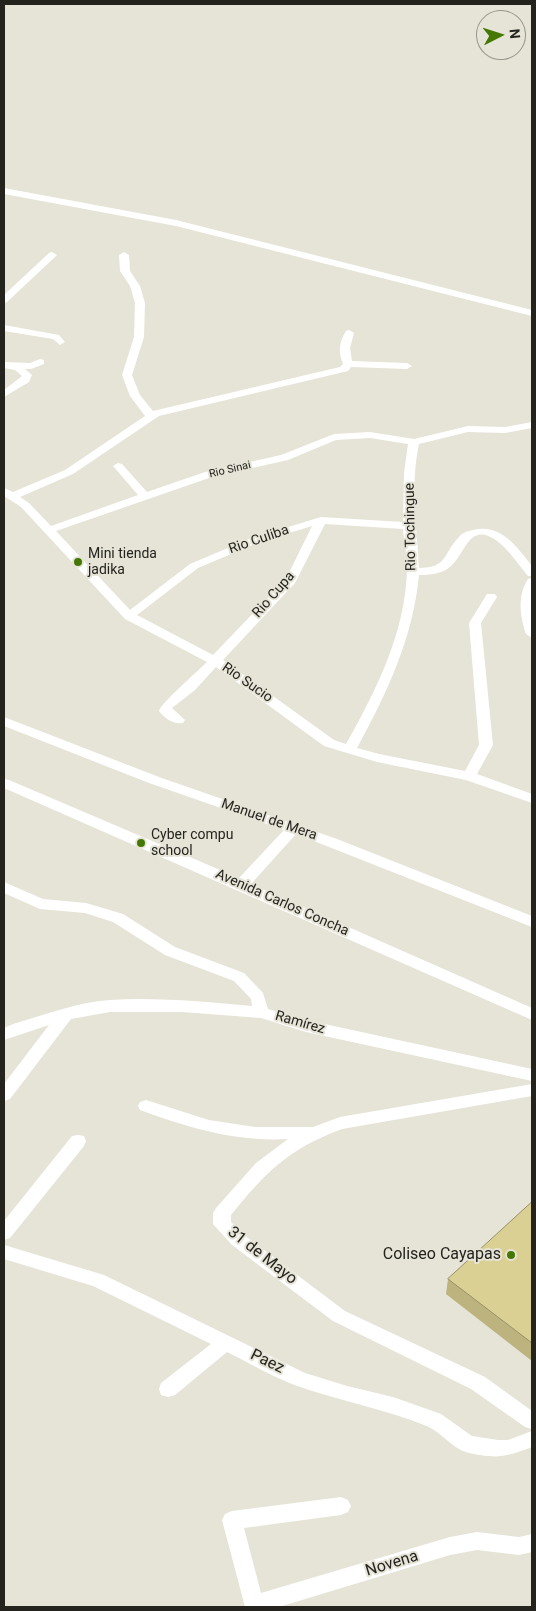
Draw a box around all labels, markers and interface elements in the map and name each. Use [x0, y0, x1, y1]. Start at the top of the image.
north arrow [476, 10, 526, 60]
text: N [507, 28, 523, 39]
street label: Rio Sinai [208, 459, 252, 481]
street label: Rio Tochingue [402, 483, 420, 571]
street label: Rio Culiba [227, 522, 291, 558]
place label: Mini tienda jadika [88, 546, 157, 578]
marker: Mini tienda jadika [72, 556, 84, 568]
street label: Rio Cupa [249, 568, 299, 622]
street label: Rio Sucio [218, 659, 276, 707]
street label: Manuel de Mera [219, 796, 319, 844]
place label: Cyber compu school [151, 827, 233, 860]
marker: Cyber compu school [135, 837, 147, 849]
street label: Avenida Carlos Concha [213, 866, 351, 940]
street label: Ramírez [273, 1008, 327, 1038]
street label: 31 de Mayo [224, 1223, 300, 1289]
place label: Coliseo Cayapas [383, 1245, 501, 1265]
marker: Coliseo Cayapas [505, 1249, 517, 1261]
street label: Paez [247, 1346, 287, 1378]
street label: Novena [363, 1547, 421, 1581]

